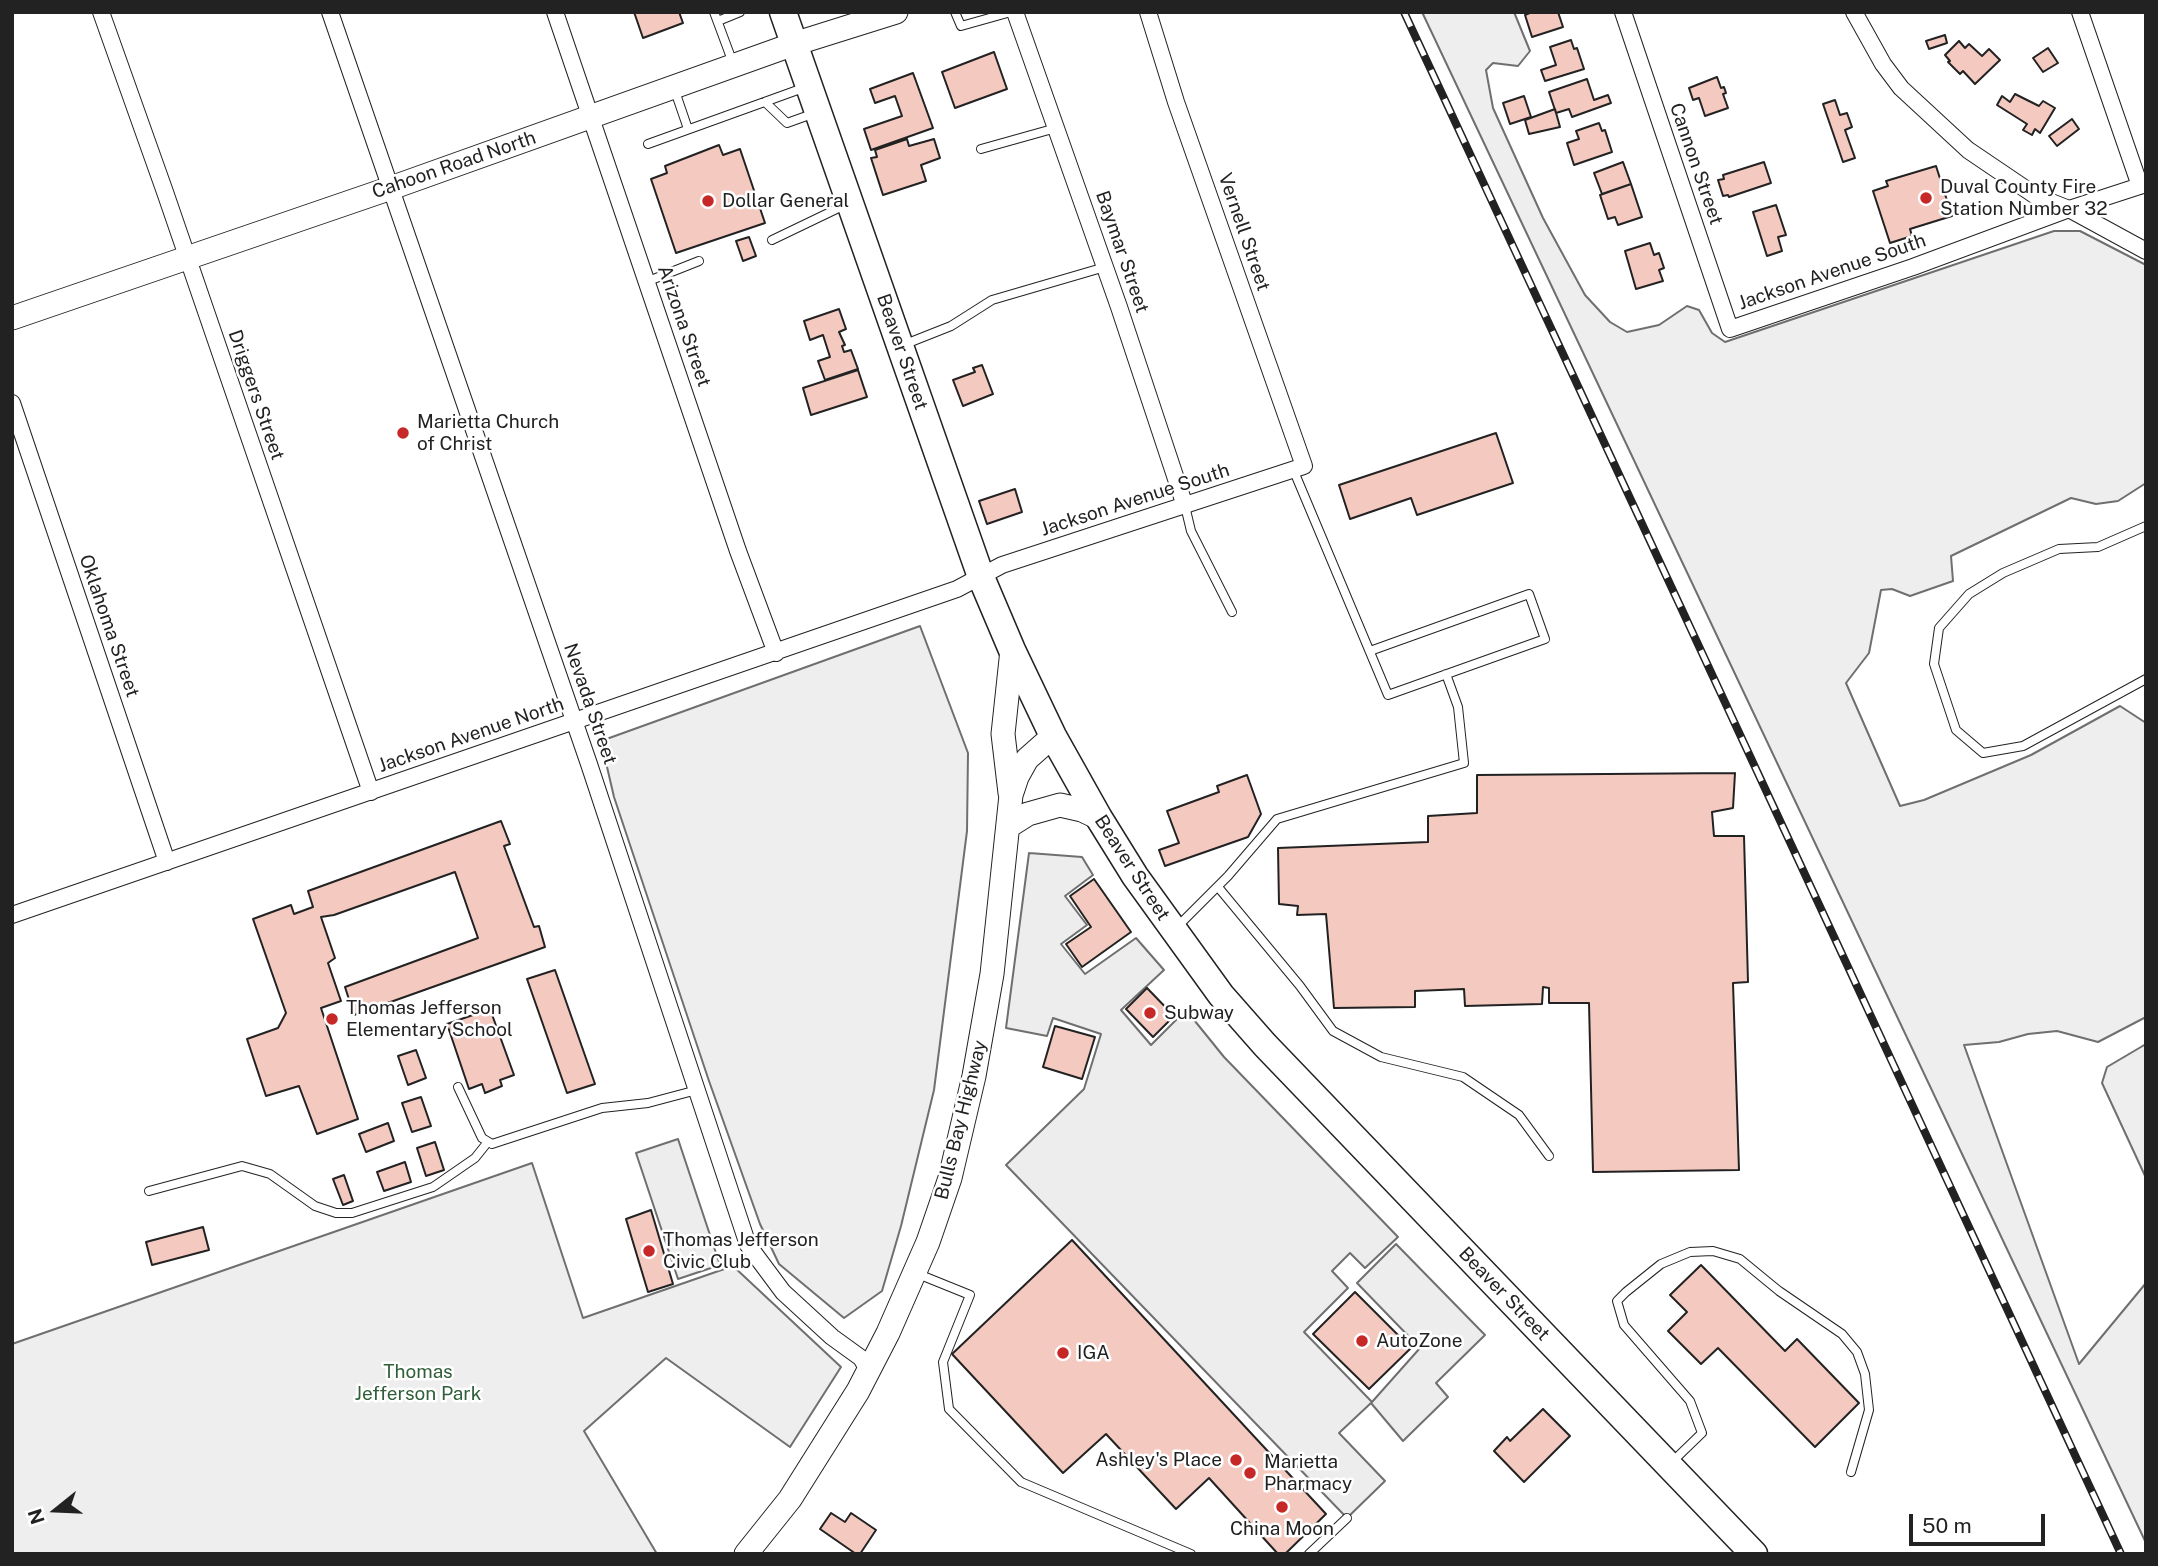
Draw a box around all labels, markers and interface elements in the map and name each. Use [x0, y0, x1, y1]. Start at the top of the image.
street label: Cannon Street [1665, 100, 1727, 228]
street label: Cahoon Road North [369, 126, 539, 204]
street label: Vernell Street [1213, 170, 1275, 294]
place label: Duval County Fire Station Number 32 [1940, 176, 2108, 220]
street label: Baymar Street [1090, 188, 1154, 316]
place label: Dollar General [722, 190, 849, 212]
marker: Duval County Fire Station Number 32 [1918, 190, 1934, 206]
marker: Dollar General [700, 193, 716, 209]
street label: Jackson Avenue South [1735, 229, 1929, 315]
street label: Arizona Street [653, 262, 715, 390]
street label: Beaver Street [871, 291, 933, 413]
street label: Driggers Street [223, 327, 289, 463]
place label: Marietta Church of Christ [417, 411, 559, 455]
marker: Marietta Church of Christ [395, 425, 411, 441]
street label: Jackson Avenue South [1038, 459, 1232, 541]
street label: Oklahoma Street [74, 552, 144, 700]
street label: Nevada Street [559, 640, 621, 768]
street label: Jackson Avenue North [375, 693, 567, 777]
street label: Beaver Street [1089, 811, 1175, 925]
place label: Thomas Jefferson Elementary School [346, 997, 513, 1041]
place label: Subway [1164, 1002, 1234, 1024]
marker: Subway [1142, 1005, 1158, 1021]
marker: Thomas Jefferson Elementary School [324, 1011, 340, 1027]
street label: Bulls Bay Highway [930, 1038, 992, 1202]
place label: Thomas Jefferson Civic Club [663, 1229, 819, 1273]
street label: Beaver Street [1454, 1242, 1554, 1346]
marker: Thomas Jefferson Civic Club [641, 1243, 657, 1259]
place label: AutoZone [1376, 1330, 1463, 1352]
marker: AutoZone [1354, 1333, 1370, 1349]
place label: IGA [1077, 1342, 1110, 1364]
marker: IGA [1055, 1345, 1071, 1361]
park label: Thomas Jefferson Park [355, 1361, 481, 1405]
place label: Ashley's Place [1095, 1449, 1222, 1471]
place label: Marietta Pharmacy [1264, 1451, 1352, 1495]
marker: Ashley's Place [1228, 1452, 1244, 1468]
marker: Marietta Pharmacy [1242, 1465, 1258, 1481]
north arrow [21, 1475, 91, 1545]
marker: China Moon [1274, 1499, 1290, 1515]
scale bar [1913, 1500, 2050, 1544]
text: N [23, 1506, 49, 1527]
text: 50 m [1922, 1513, 1972, 1538]
place label: China Moon [1230, 1518, 1334, 1540]

